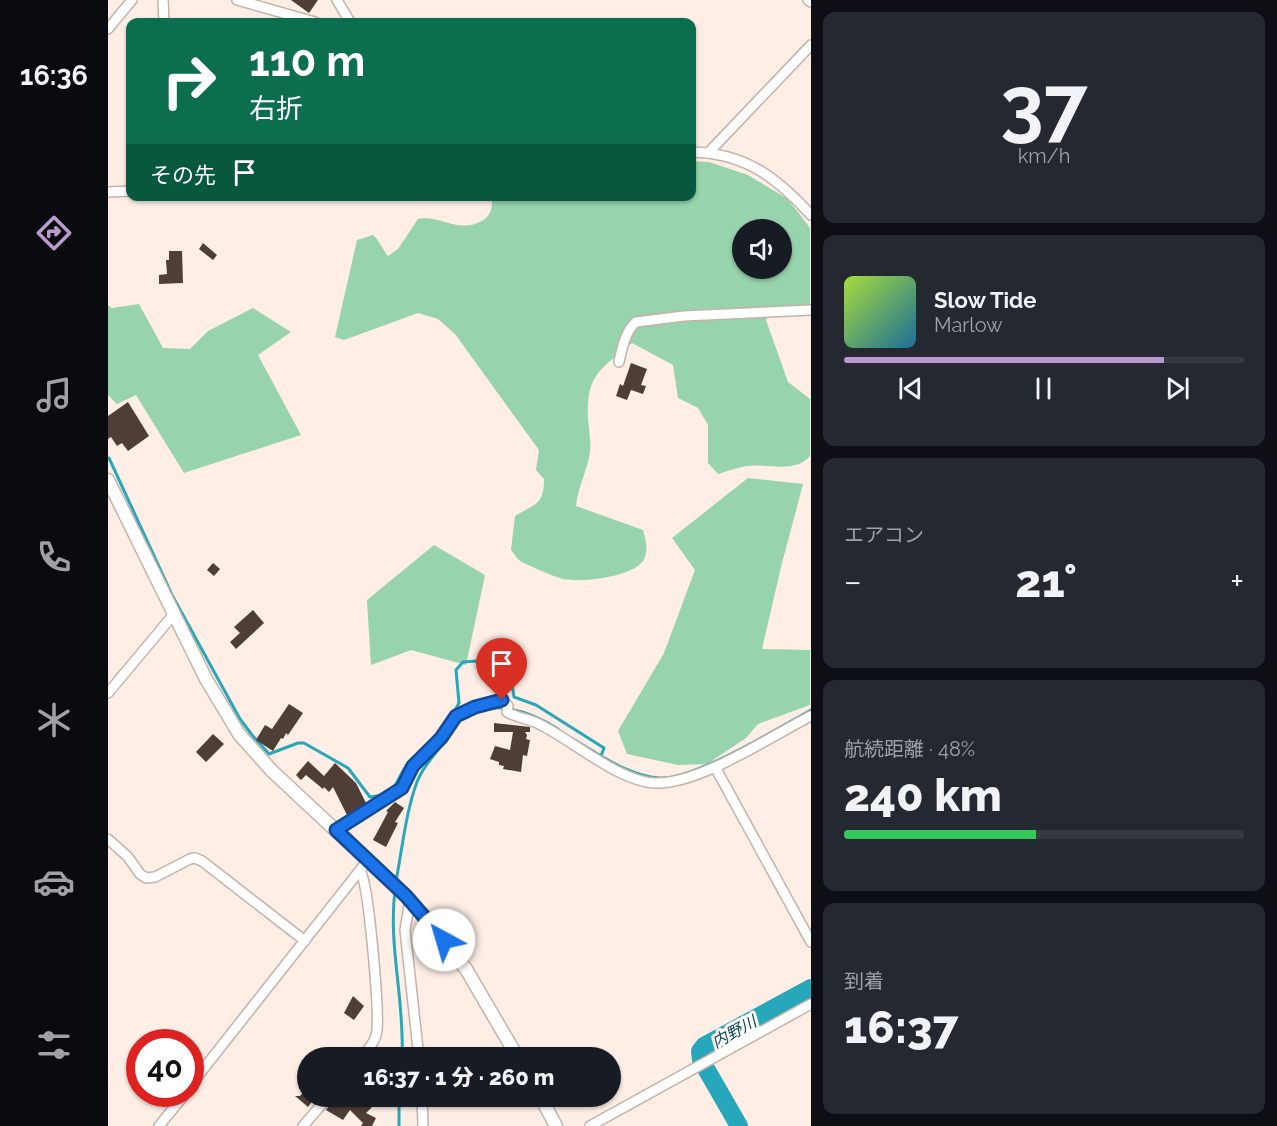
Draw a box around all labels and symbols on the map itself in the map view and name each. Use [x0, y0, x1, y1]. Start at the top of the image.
pin [476, 638, 527, 700]
position arrow [412, 908, 476, 972]
water label: 内野川 [708, 1011, 761, 1052]
speed limit sign: 40 [126, 1029, 204, 1107]

